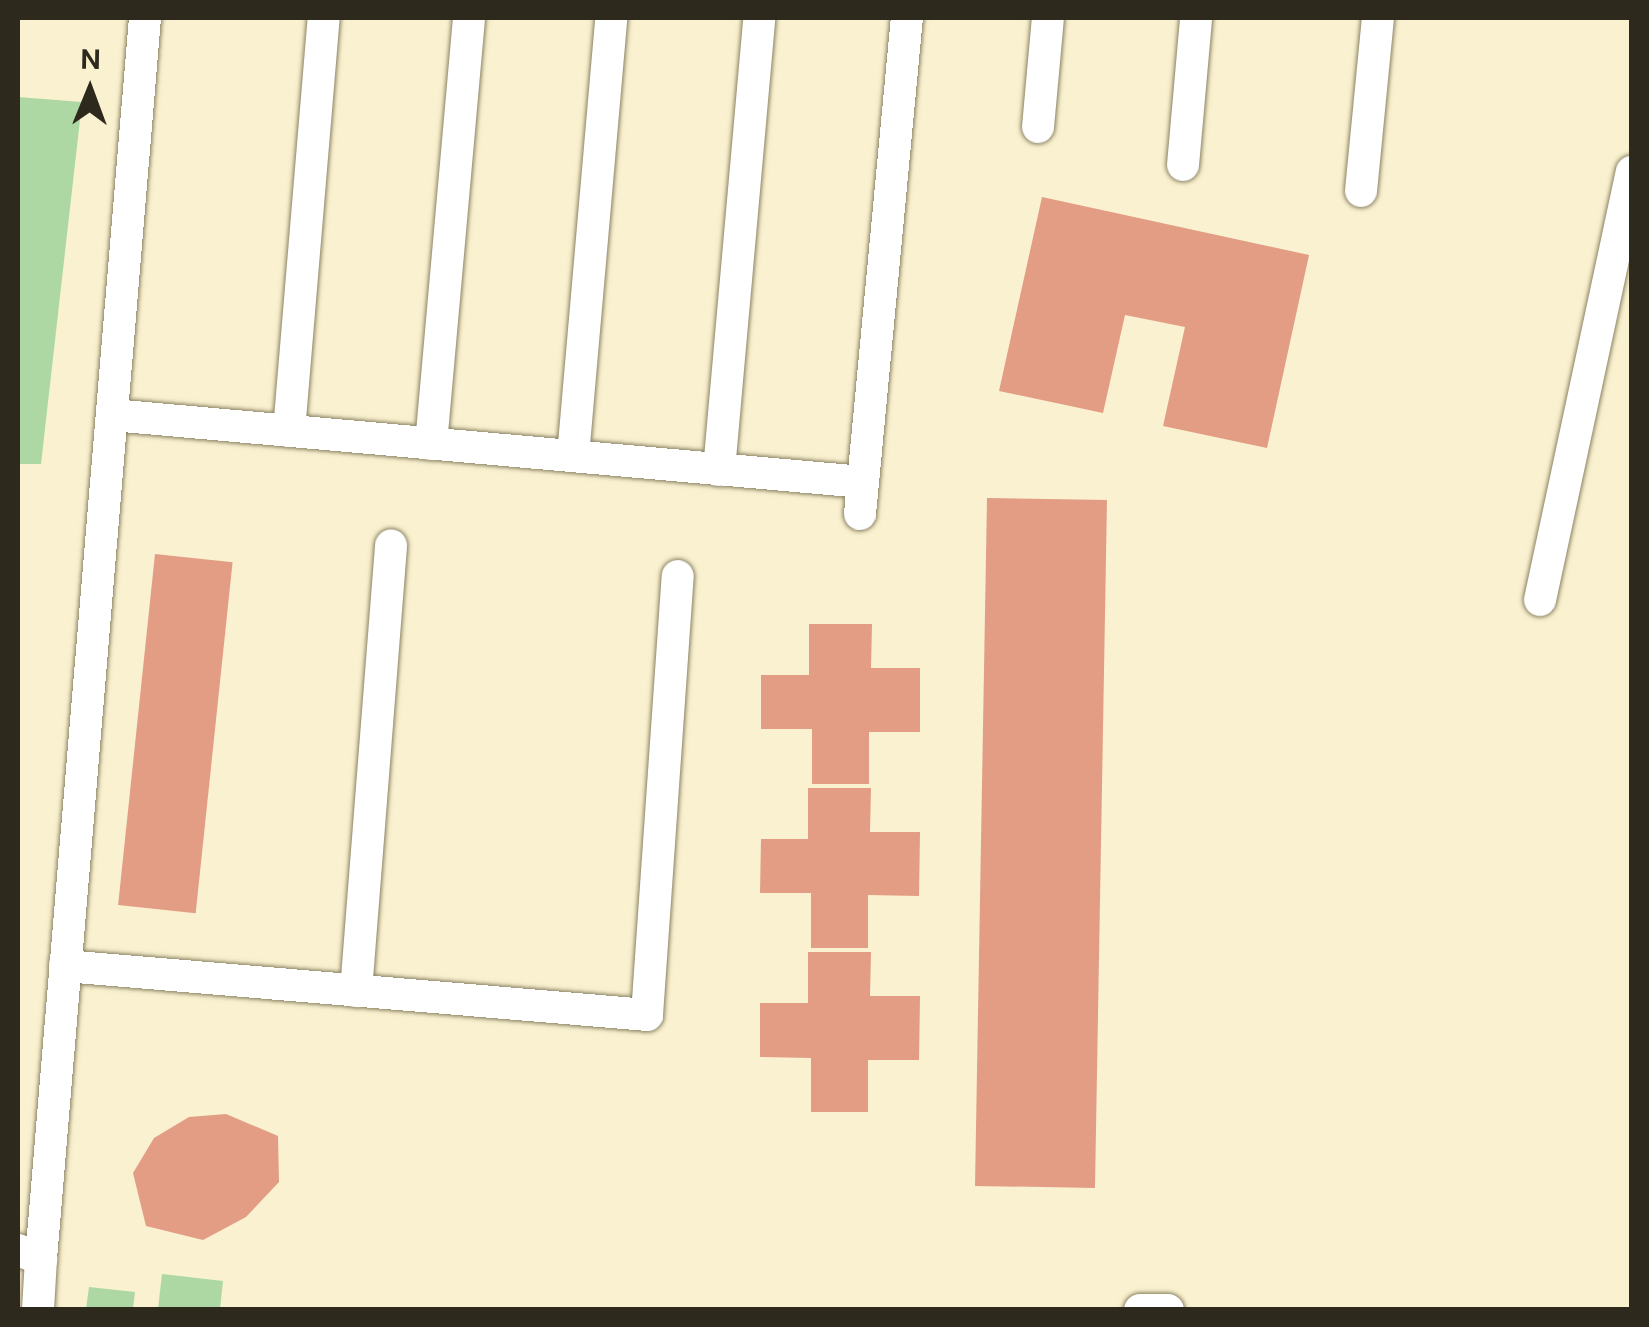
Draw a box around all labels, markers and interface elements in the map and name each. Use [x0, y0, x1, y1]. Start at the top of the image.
north arrow [40, 40, 140, 140]
text: N [80, 41, 101, 78]

